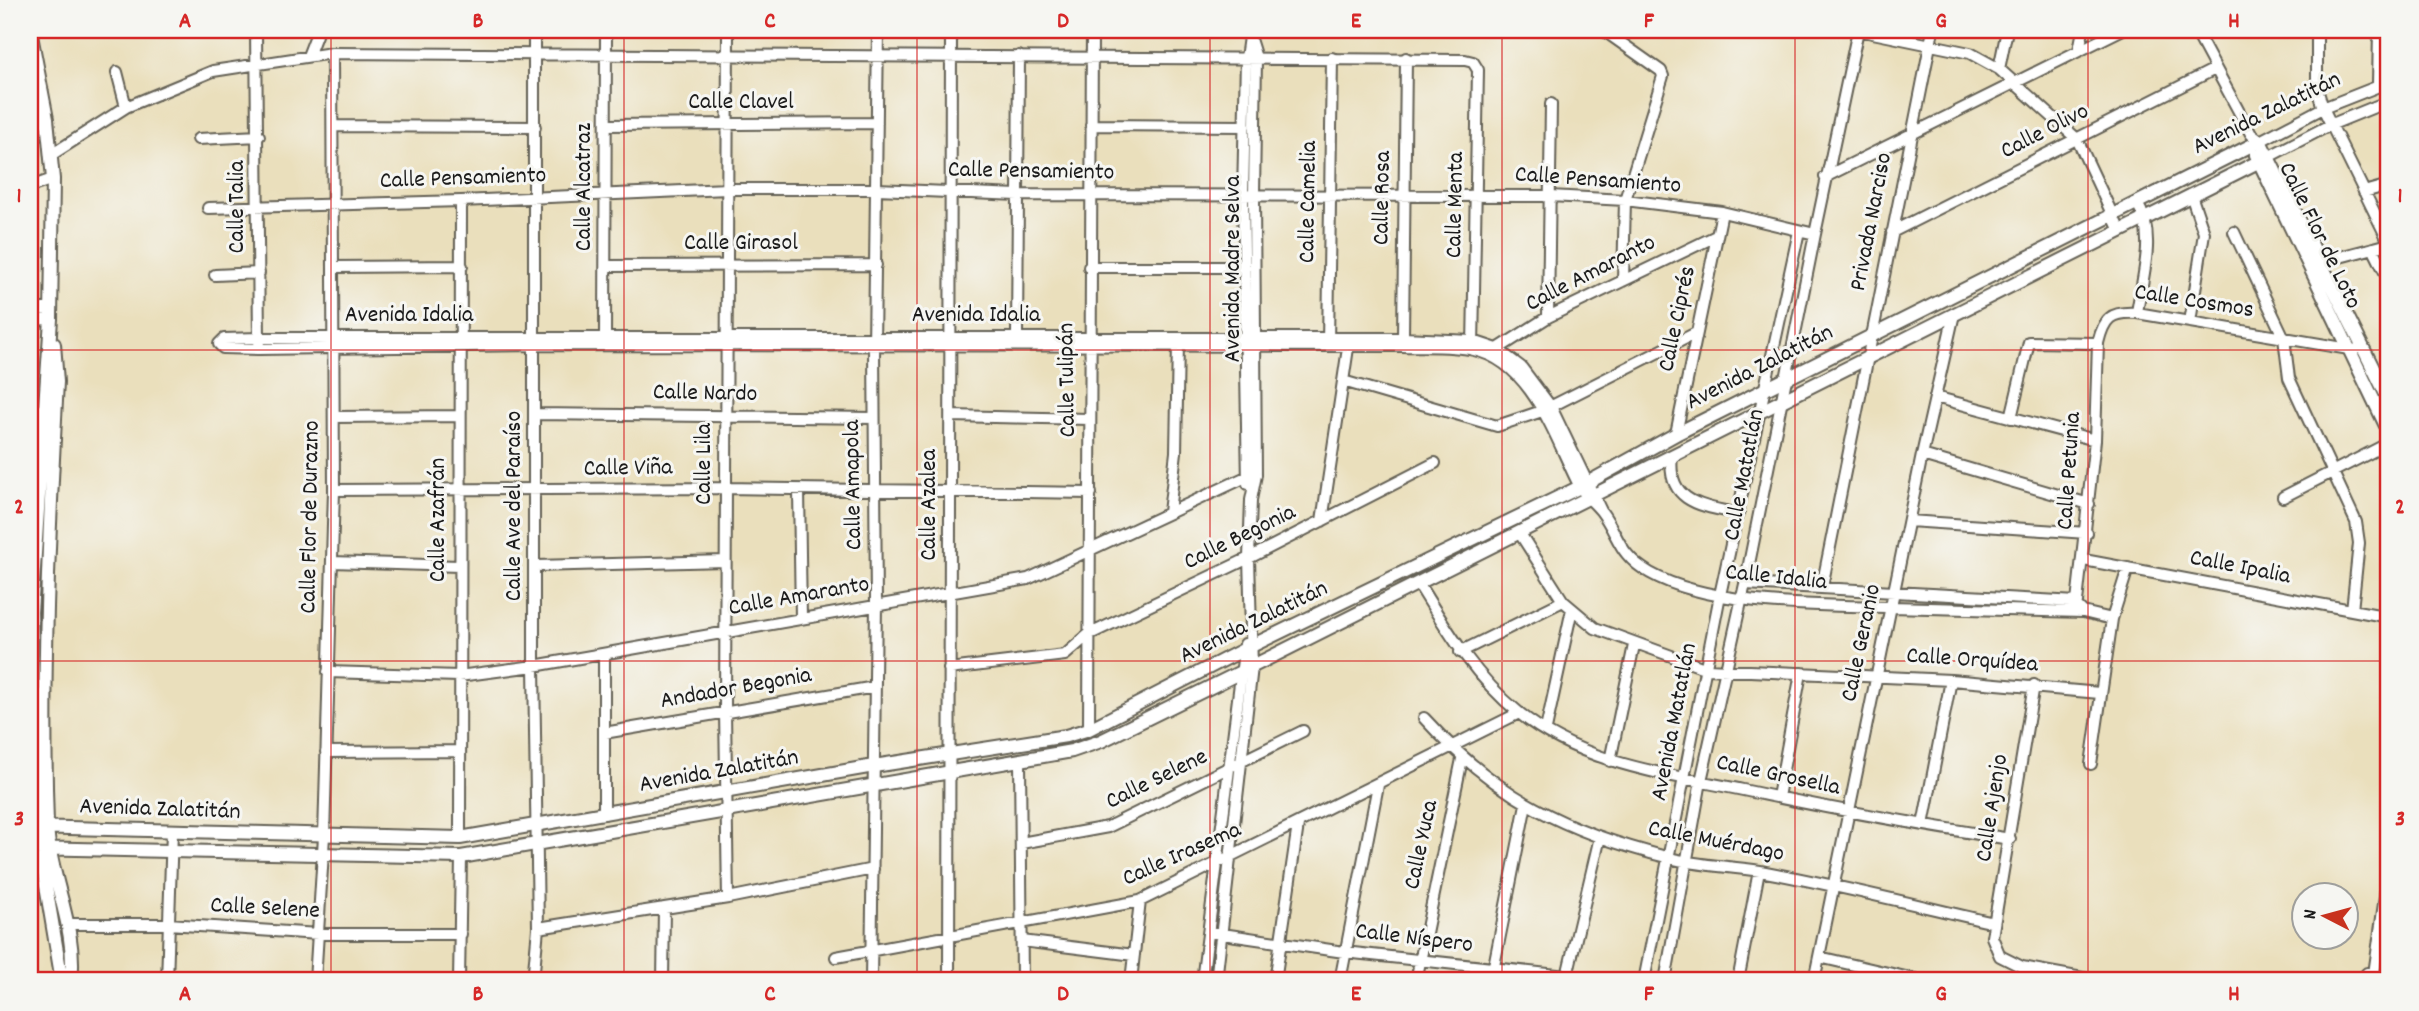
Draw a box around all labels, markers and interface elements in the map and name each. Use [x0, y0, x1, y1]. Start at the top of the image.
text: A [179, 6, 191, 39]
text: B [473, 6, 484, 39]
text: C [764, 6, 776, 39]
text: D [1057, 6, 1069, 39]
text: E [1351, 6, 1362, 39]
text: F [1644, 6, 1655, 39]
text: G [1935, 6, 1947, 39]
text: H [2228, 6, 2240, 39]
street label: Avenida Zalatitán [2187, 63, 2347, 165]
street label: Calle Clavel [688, 86, 794, 120]
street label: Calle Olivo [1995, 95, 2095, 169]
street label: Calle Alcatraz [568, 123, 602, 251]
street label: Calle Camelia [1291, 140, 1327, 263]
street label: Calle Rosa [1365, 150, 1401, 245]
street label: Privada Narciso [1842, 150, 1902, 294]
street label: Calle Menta [1438, 151, 1474, 258]
street label: Calle Pensamiento [947, 154, 1115, 190]
street label: Calle Flor de Loto [2269, 157, 2369, 315]
street label: Calle Pensamiento [1514, 158, 1682, 204]
street label: Calle Pensamiento [379, 159, 547, 199]
street label: Calle Talia [221, 160, 255, 253]
street label: Avenida Madre Selva [1217, 175, 1251, 362]
text: 1 [16, 181, 22, 214]
text: 1 [2397, 181, 2403, 214]
street label: Calle Girasol [684, 227, 798, 261]
street label: Calle Amaranto [1520, 227, 1662, 321]
street label: Calle Ciprés [1650, 263, 1706, 375]
street label: Calle Cosmos [2132, 276, 2256, 328]
street label: Avenida Idalia [345, 299, 474, 333]
street label: Avenida Idalia [912, 299, 1041, 333]
street label: Avenida Zalatitán [1680, 316, 1840, 420]
street label: Calle Tulipán [1050, 322, 1086, 438]
street label: Calle Nardo [652, 376, 758, 412]
street label: Calle Matatlán [1716, 406, 1774, 544]
street label: Calle Petunia [2049, 410, 2091, 531]
street label: Calle Ave del Paraíso [498, 411, 532, 601]
street label: Calle Amapola [836, 419, 872, 550]
street label: Calle Flor de Durazno [292, 420, 330, 614]
street label: Calle Lila [688, 422, 722, 505]
street label: Calle Azalea [913, 448, 947, 561]
street label: Calle Viña [583, 451, 673, 487]
street label: Calle Azafrán [422, 458, 456, 582]
text: 2 [14, 492, 24, 525]
text: 2 [2395, 492, 2405, 525]
street label: Calle Begonia [1178, 496, 1302, 580]
street label: Calle Ipalia [2187, 542, 2294, 595]
street label: Calle Idalia [1724, 556, 1829, 600]
street label: Calle Amaranto [726, 568, 872, 626]
street label: Avenida Zalatitán [1174, 572, 1334, 674]
street label: Calle Geranio [1833, 581, 1891, 705]
street label: Calle Orquídea [1905, 639, 2040, 683]
street label: Avenida Matatlán [1643, 640, 1707, 804]
street label: Andador Begonia [658, 659, 815, 719]
street label: Avenida Zalatitán [637, 741, 801, 803]
street label: Calle Selene [1100, 741, 1214, 819]
street label: Calle Grosella [1713, 746, 1844, 806]
street label: Calle Ajenjo [1968, 752, 2018, 864]
street label: Avenida Zalatitán [79, 790, 241, 830]
street label: Calle Yuca [1396, 796, 1448, 893]
text: 3 [14, 804, 24, 837]
text: 3 [2395, 804, 2405, 837]
street label: Calle Muérdago [1645, 812, 1787, 872]
street label: Calle Irasema [1117, 813, 1247, 896]
north arrow [2290, 881, 2360, 951]
street label: Calle Selene [209, 889, 321, 929]
text: N [2298, 909, 2325, 921]
street label: Calle Níspero [1353, 915, 1475, 963]
text: A [179, 979, 191, 1011]
text: B [473, 979, 484, 1011]
text: C [764, 979, 776, 1011]
text: D [1057, 979, 1069, 1011]
text: E [1351, 979, 1362, 1011]
text: F [1644, 979, 1655, 1011]
text: G [1935, 979, 1947, 1011]
text: H [2228, 979, 2240, 1011]

